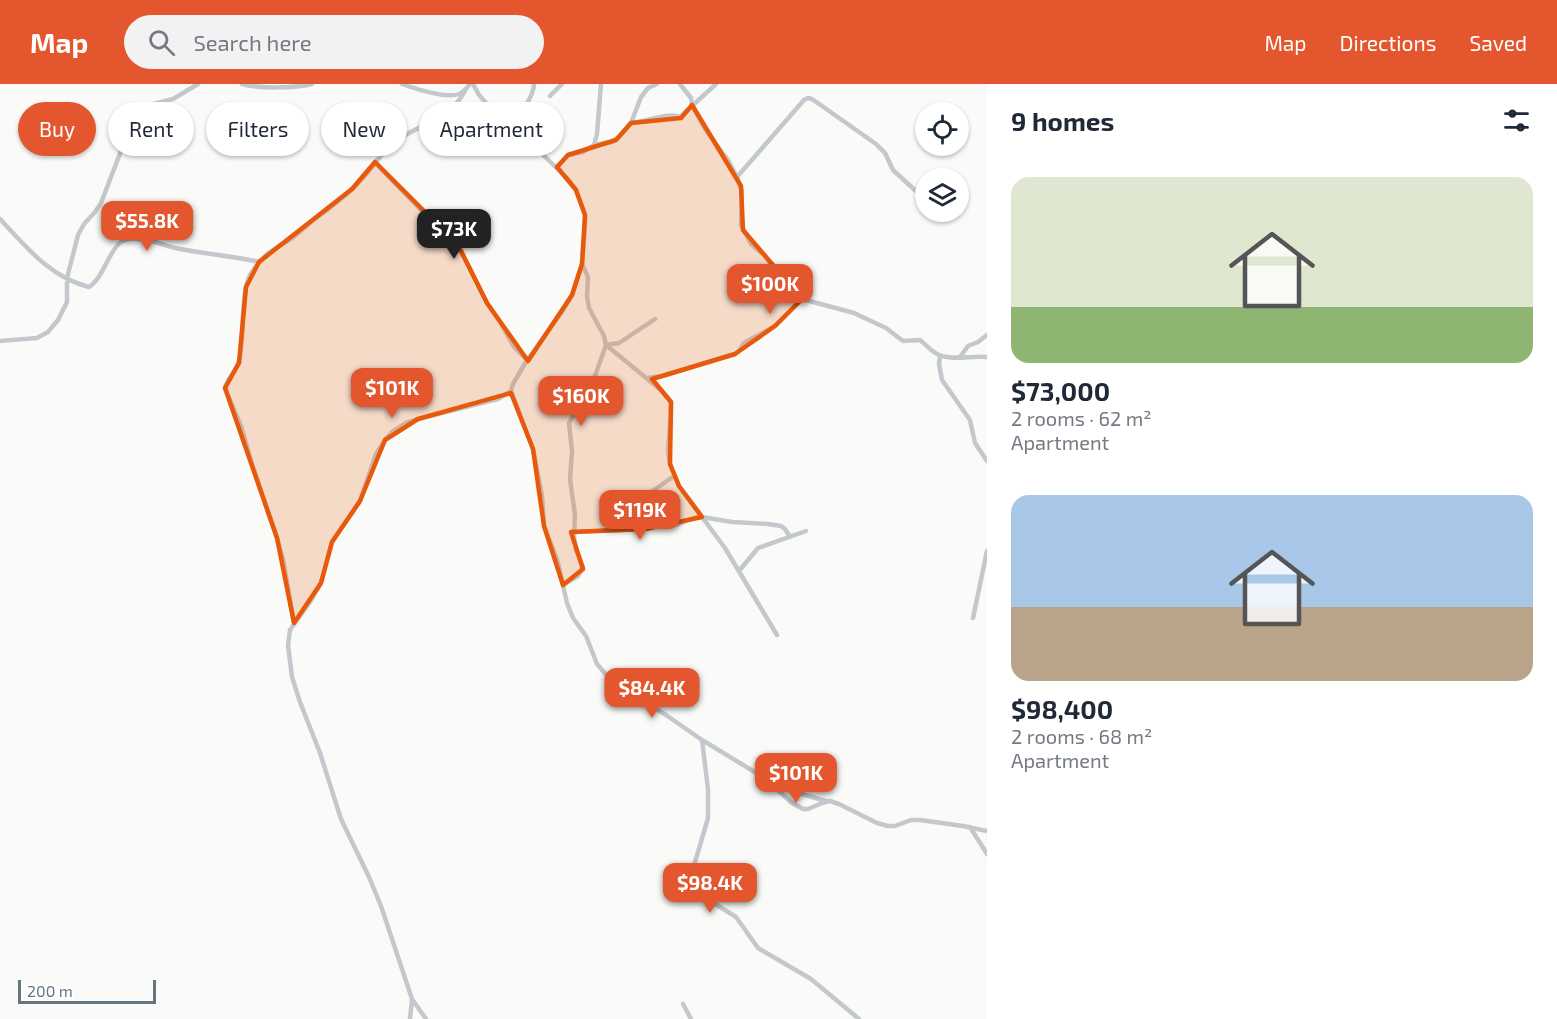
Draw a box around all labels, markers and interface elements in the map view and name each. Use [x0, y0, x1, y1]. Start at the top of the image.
search box [124, 15, 544, 69]
text: Map [30, 25, 88, 59]
icon: search [145, 26, 178, 59]
text: Search here [193, 29, 312, 55]
text: Map [1264, 30, 1307, 55]
text: Directions [1340, 30, 1436, 55]
text: Saved [1469, 30, 1527, 55]
chip: Buy [18, 102, 96, 156]
chip: Rent [108, 102, 194, 156]
chip: Filters [206, 102, 309, 156]
chip: New [321, 102, 407, 156]
chip: Apartment [419, 102, 564, 156]
map controls [915, 102, 969, 222]
button: locate [915, 102, 969, 156]
icon: filters [1500, 104, 1533, 137]
text: 9 homes [1011, 105, 1114, 136]
button: layers [915, 168, 969, 222]
pin: $55.8K [98, 201, 196, 252]
text: $55.8K [115, 208, 179, 232]
pin: $73K [418, 209, 490, 260]
text: $73K [431, 216, 477, 240]
icon: home [1218, 216, 1326, 324]
pin: $100K [728, 264, 812, 315]
text: $100K [741, 271, 799, 295]
pin: $101K [350, 368, 434, 419]
text: $101K [365, 375, 419, 399]
text: $73,000 [1011, 375, 1110, 406]
pin: $160K [539, 376, 623, 427]
text: $160K [552, 383, 610, 407]
text: 2 rooms · 62 m² [1011, 406, 1151, 430]
text: Apartment [1011, 430, 1109, 454]
pin: $119K [598, 490, 682, 541]
text: $119K [613, 497, 667, 521]
icon: home [1218, 534, 1326, 642]
pin: $84.4K [603, 668, 701, 719]
text: $84.4K [618, 675, 686, 699]
text: $98,400 [1011, 693, 1113, 724]
text: 2 rooms · 68 m² [1011, 724, 1152, 748]
text: Apartment [1011, 748, 1109, 772]
pin: $101K [754, 753, 838, 804]
text: $101K [769, 760, 823, 784]
pin: $98.4K [661, 863, 759, 914]
text: $98.4K [677, 870, 743, 894]
scale bar [18, 977, 156, 1004]
text: 200 m [27, 981, 73, 1000]

